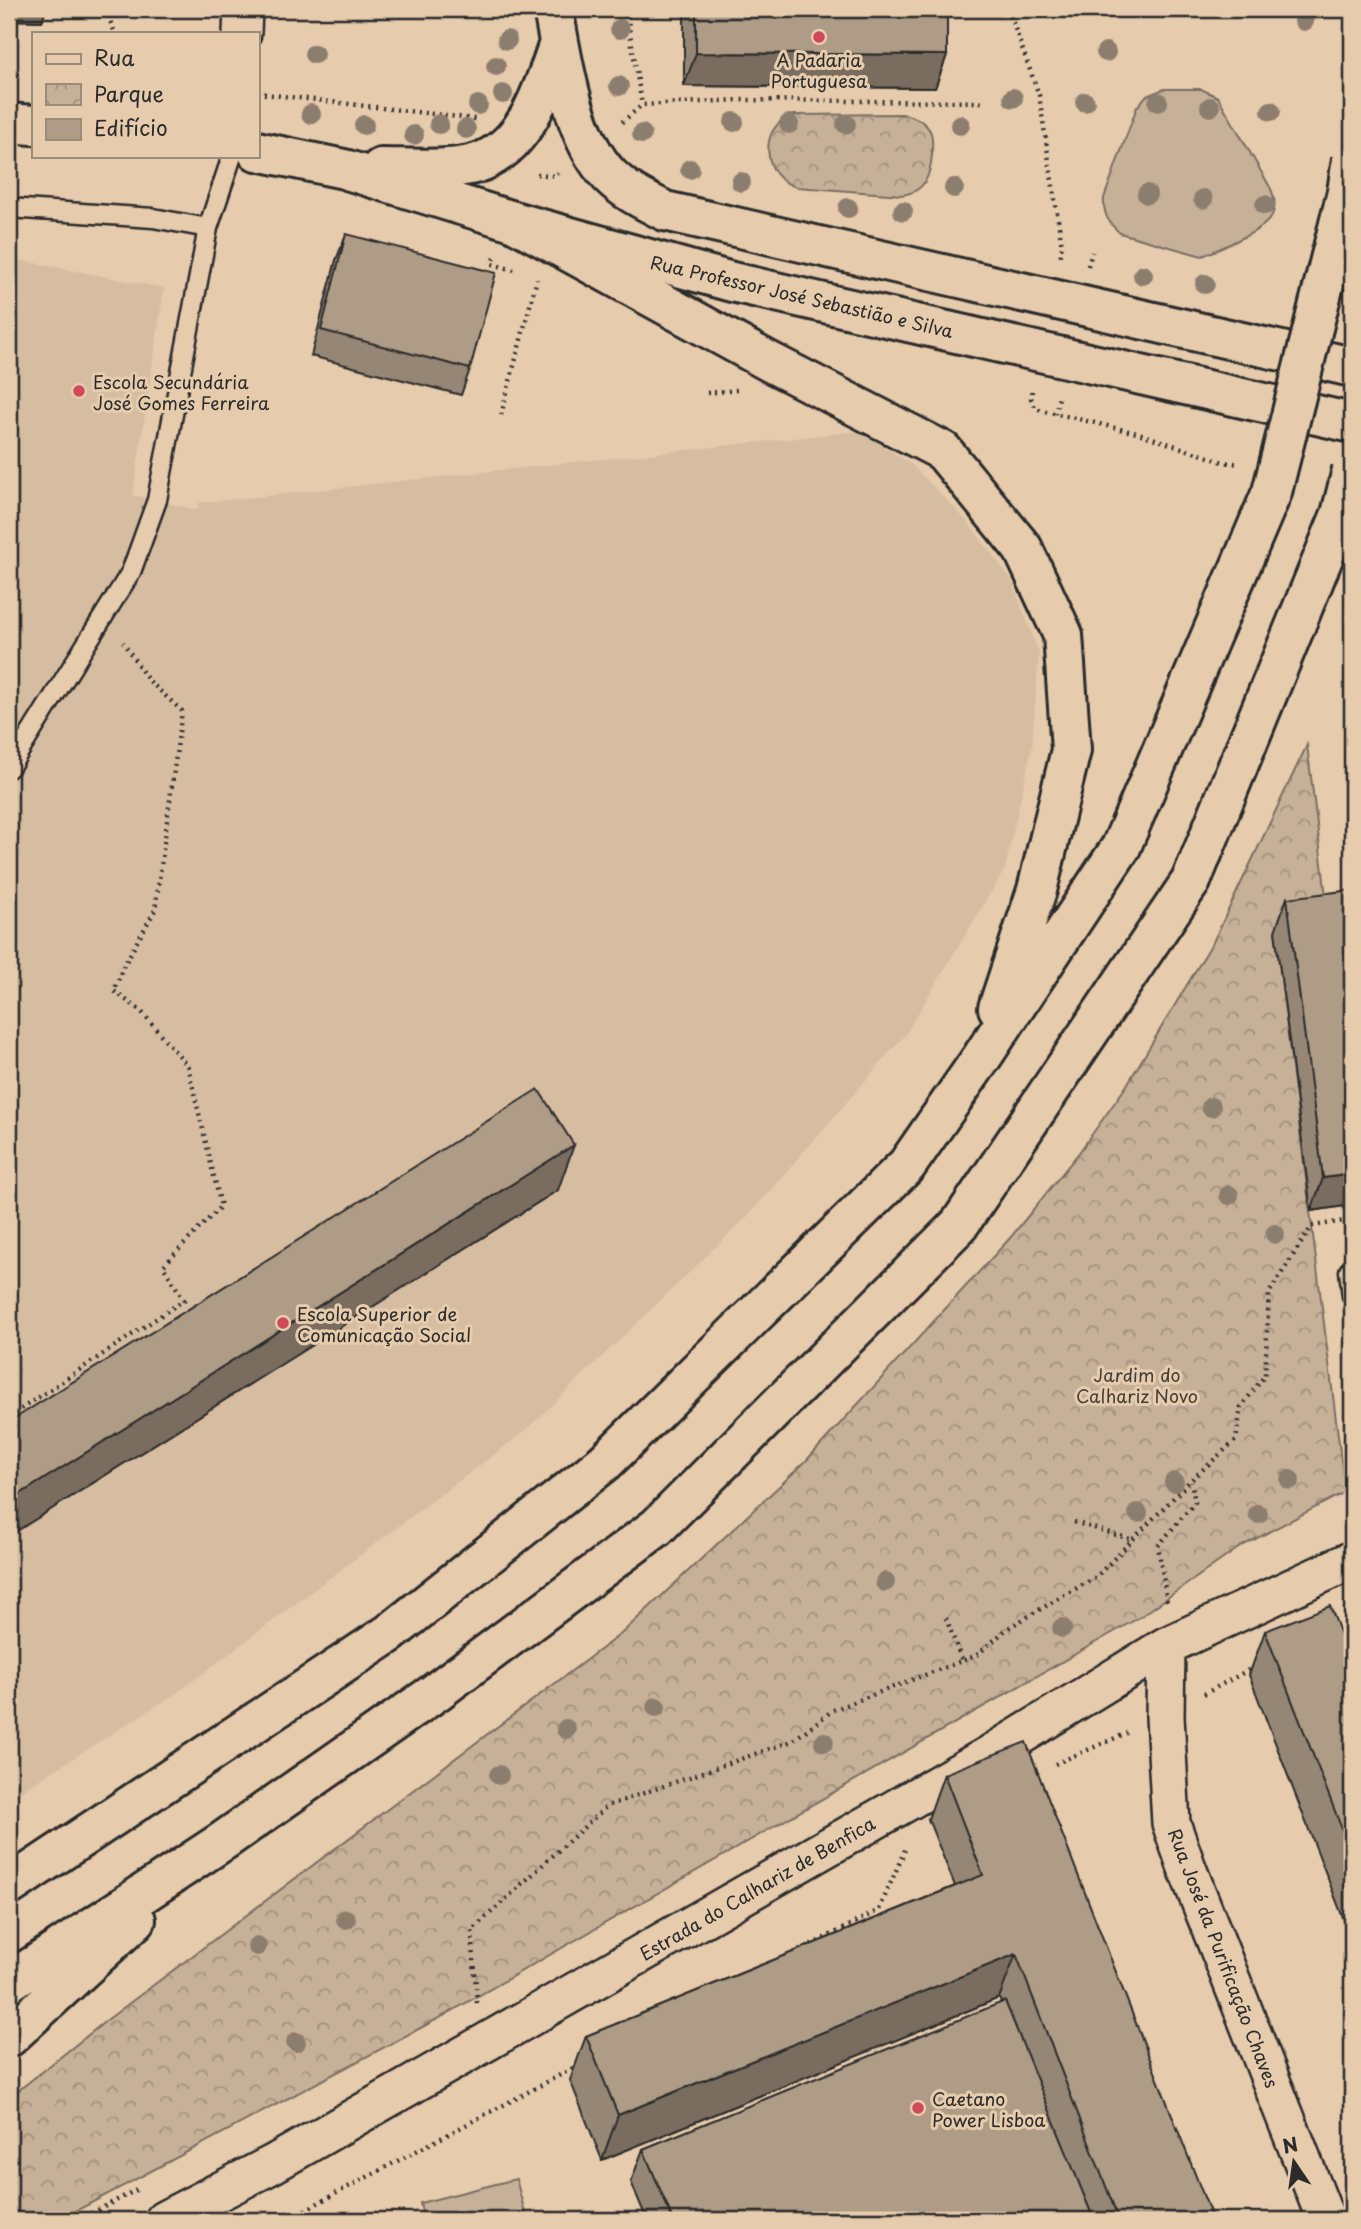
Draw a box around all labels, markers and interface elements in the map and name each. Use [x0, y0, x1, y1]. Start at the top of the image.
marker: A Padaria Portuguesa [811, 29, 827, 45]
legend [32, 32, 259, 158]
text: Rua [94, 41, 135, 73]
place label: A Padaria Portuguesa [771, 46, 868, 94]
text: Parque [94, 77, 164, 109]
text: Edifício [94, 111, 168, 143]
street label: Rua Professor José Sebastião e Silva [648, 248, 956, 344]
place label: Escola Secundária José Gomes Ferreira [93, 368, 270, 416]
marker: Escola Secundária José Gomes Ferreira [71, 383, 87, 399]
place label: Escola Superior de Comunicação Social [297, 1300, 471, 1348]
marker: Escola Superior de Comunicação Social [275, 1315, 291, 1331]
park label: Jardim do Calhariz Novo [1076, 1361, 1198, 1409]
street label: Estrada do Calhariz de Benfica [634, 1809, 880, 1967]
street label: Rua José da Purificação Chaves [1162, 1824, 1286, 2092]
place label: Caetano Power Lisboa [932, 2085, 1046, 2133]
marker: Caetano Power Lisboa [910, 2100, 926, 2116]
north arrow [1260, 2128, 1330, 2198]
text: N [1279, 2129, 1300, 2160]

